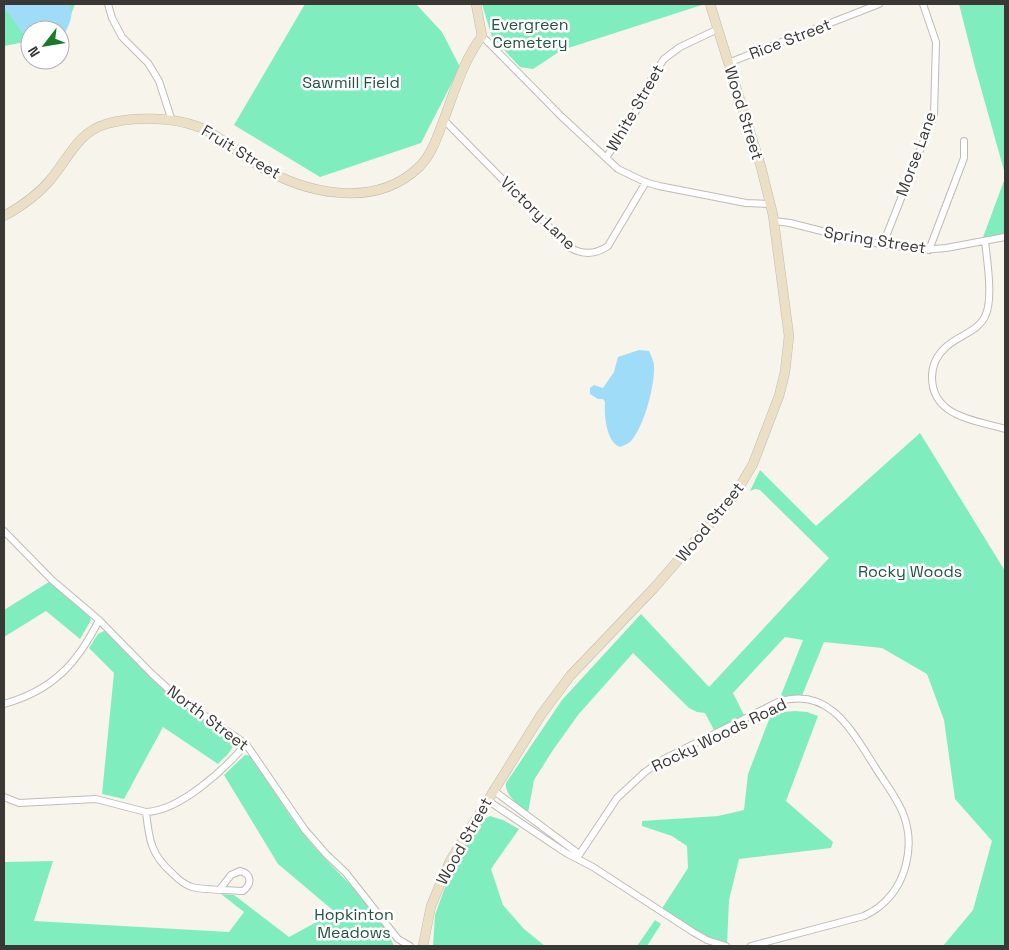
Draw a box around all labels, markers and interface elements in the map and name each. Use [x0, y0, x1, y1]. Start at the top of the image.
park label: Evergreen Cemetery [491, 14, 569, 53]
street label: Rice Street [746, 14, 834, 64]
north arrow [20, 20, 70, 70]
text: N [24, 43, 44, 60]
street label: White Street [602, 61, 668, 155]
street label: Wood Street [720, 64, 768, 162]
park label: Sawmill Field [302, 72, 400, 93]
street label: Morse Lane [891, 109, 941, 199]
street label: Fruit Street [198, 120, 284, 184]
street label: Victory Lane [496, 172, 580, 254]
street label: Spring Street [822, 222, 928, 258]
street label: Wood Street [671, 478, 749, 566]
park label: Rocky Woods [858, 561, 962, 582]
street label: North Street [163, 681, 253, 755]
street label: Rocky Woods Road [648, 693, 790, 777]
street label: Wood Street [431, 794, 497, 888]
park label: Hopkinton Meadows [314, 904, 394, 943]

